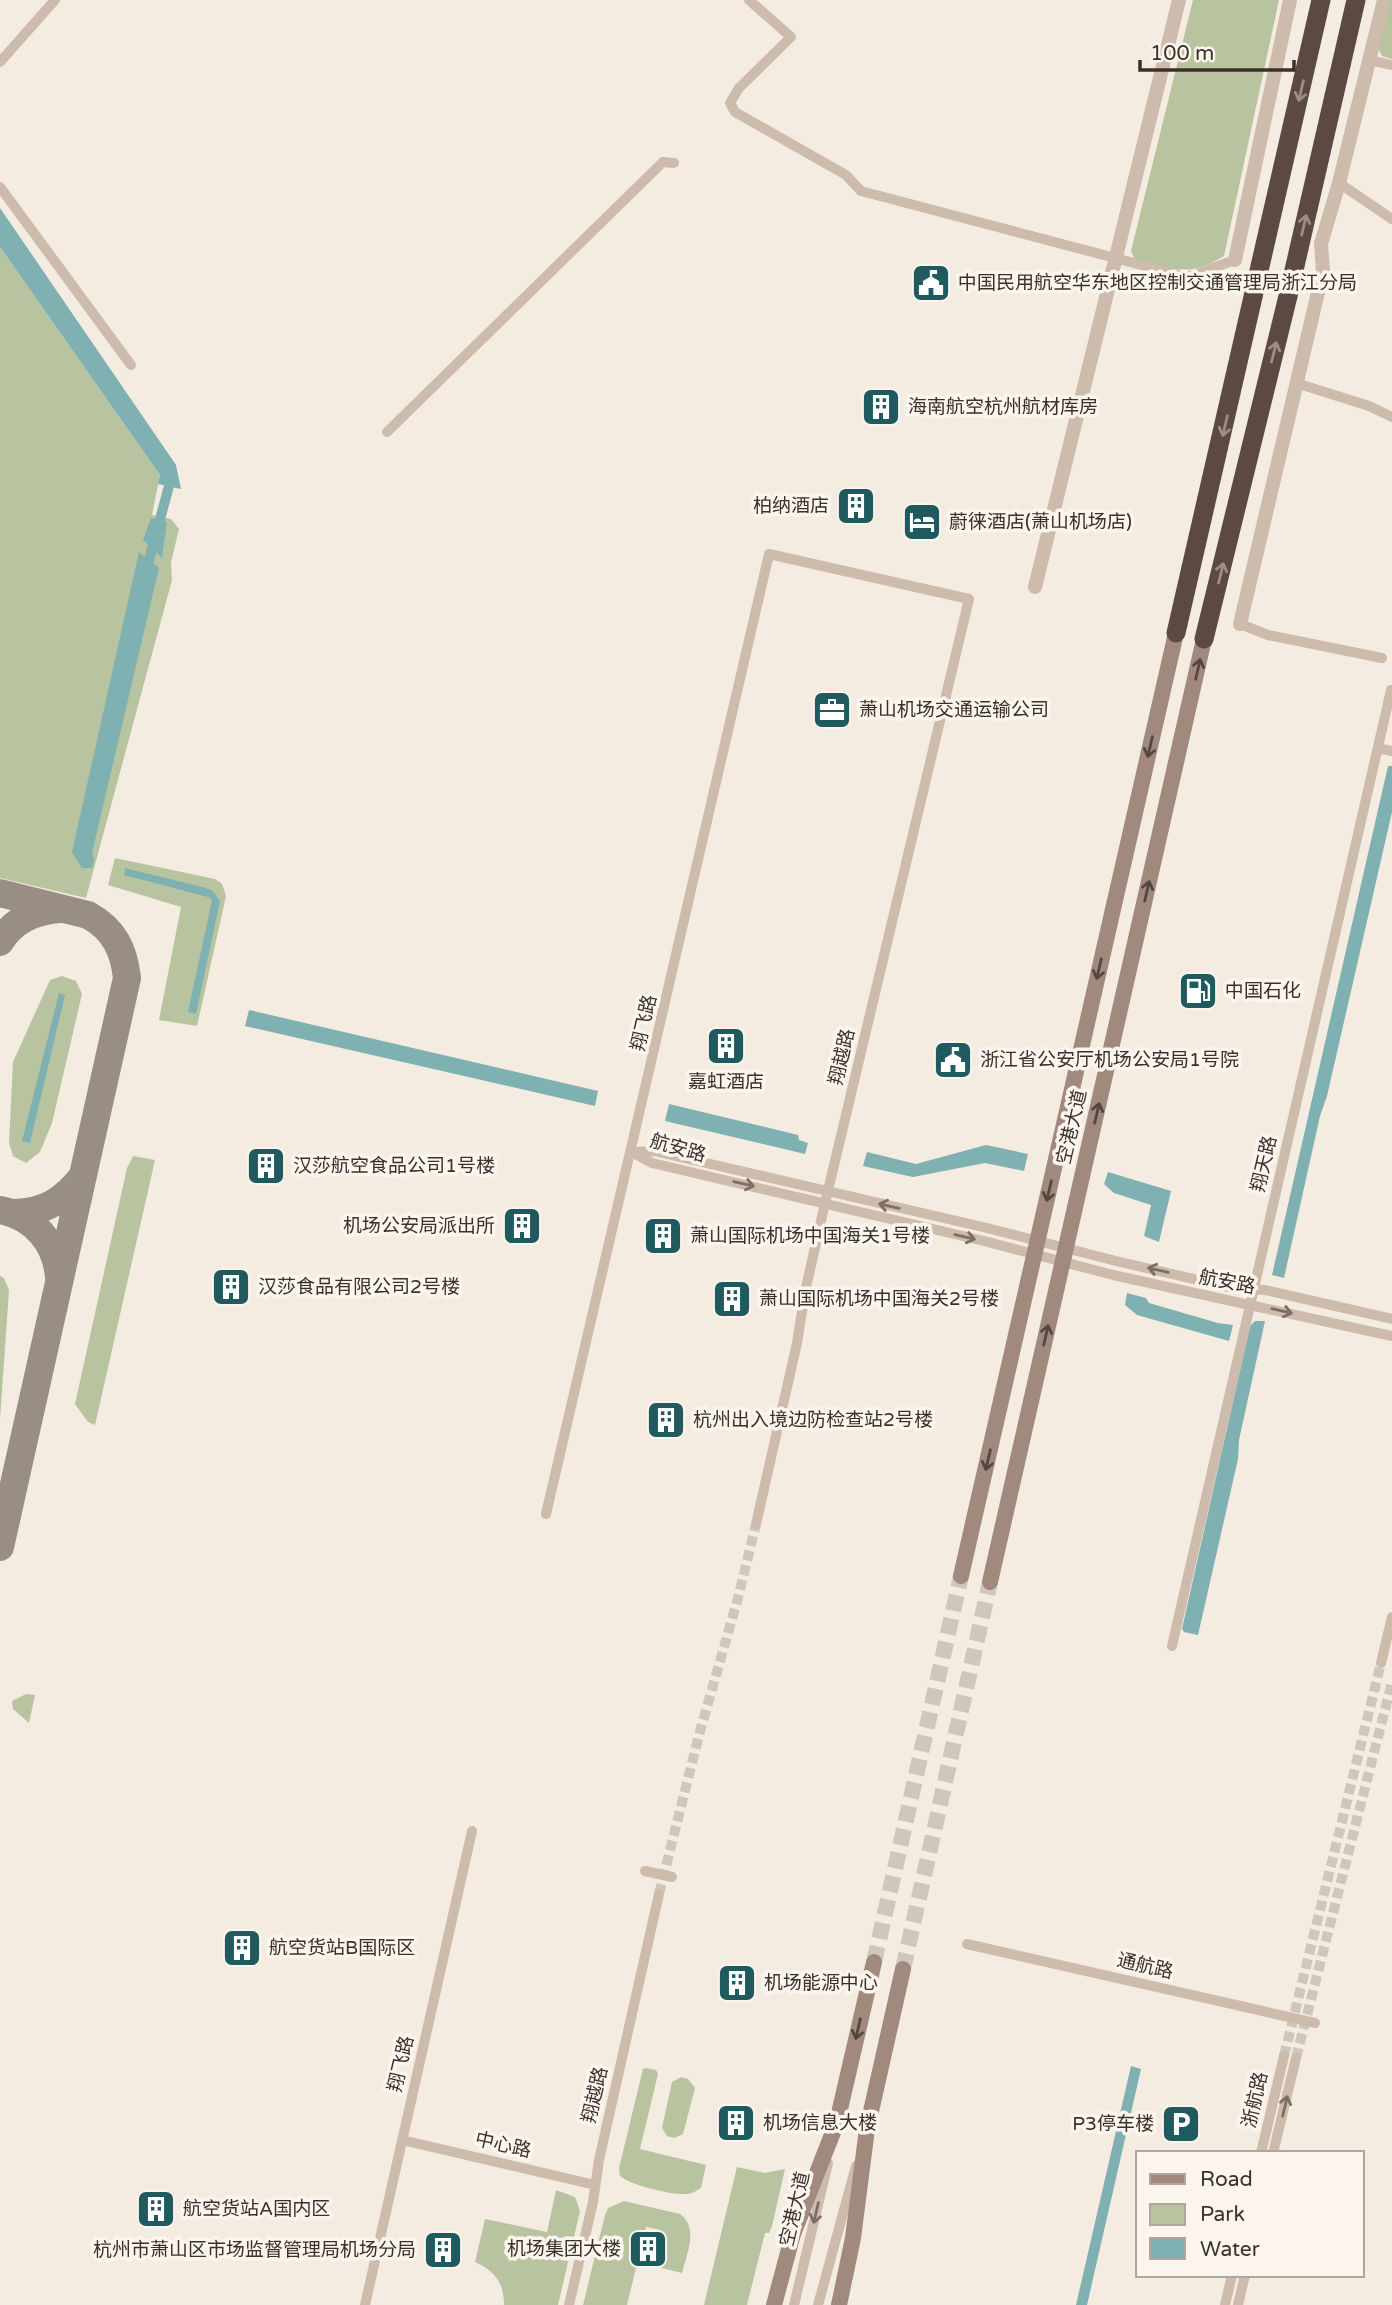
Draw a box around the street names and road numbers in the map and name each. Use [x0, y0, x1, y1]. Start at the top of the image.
street label: 翔飞路 [627, 993, 661, 1053]
street label: 翔越路 [825, 1027, 859, 1087]
street label: 空港大道 [1053, 1087, 1091, 1167]
street label: 航安路 [648, 1130, 708, 1166]
street label: 翔天路 [1247, 1134, 1281, 1194]
street label: 航安路 [1197, 1266, 1257, 1298]
street label: 通航路 [1115, 1949, 1175, 1983]
street label: 翔飞路 [384, 2034, 418, 2094]
street label: 翔越路 [578, 2065, 612, 2125]
street label: 浙航路 [1238, 2070, 1272, 2130]
street label: 中心路 [473, 2128, 533, 2162]
street label: 空港大道 [776, 2169, 814, 2249]

